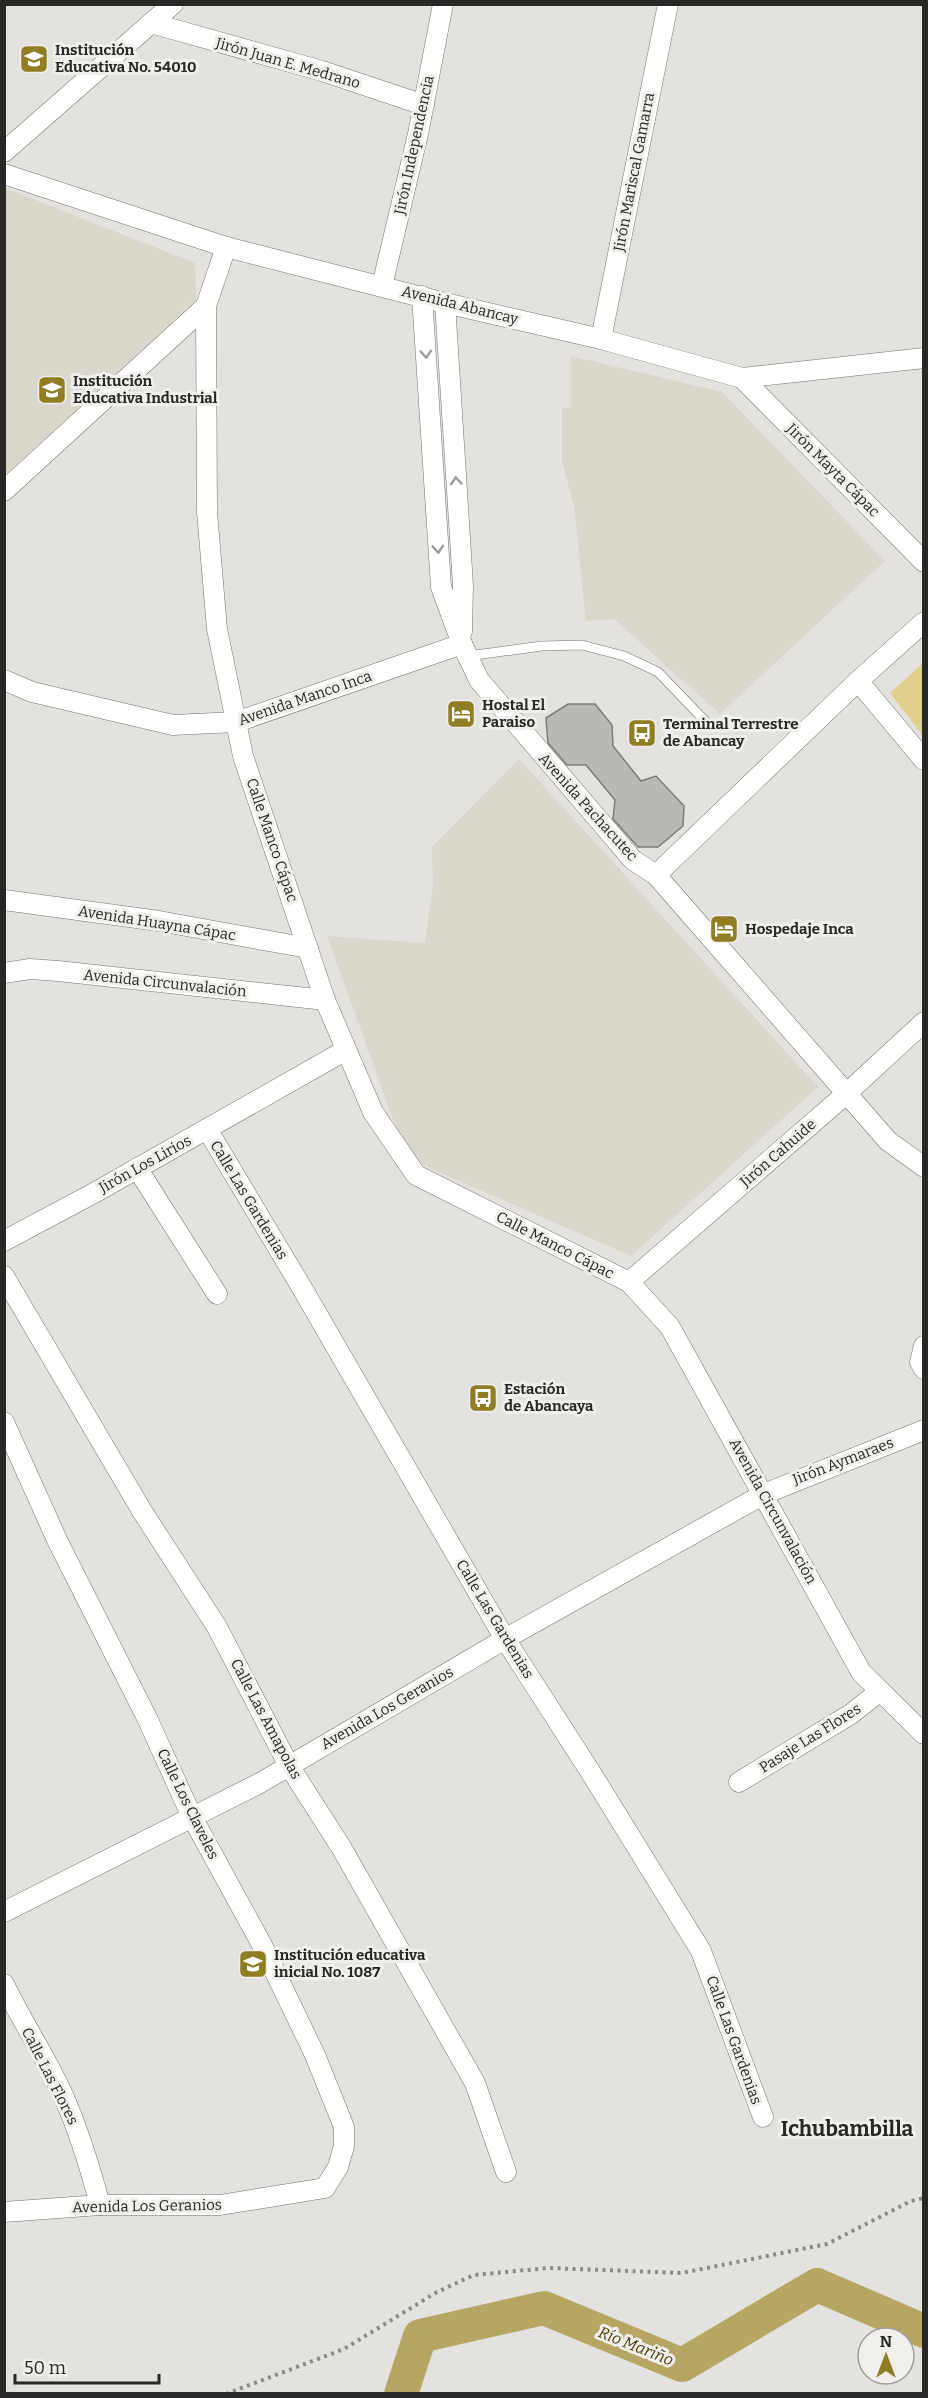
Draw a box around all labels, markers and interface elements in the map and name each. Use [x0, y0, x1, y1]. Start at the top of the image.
street label: Jirón Juan E. Medrano [213, 33, 362, 92]
place label: Institución Educativa No. 54010 [55, 41, 197, 76]
school or university icon: Institución Educativa No. 54010 [18, 43, 50, 75]
street label: Jirón Independencia [390, 74, 438, 217]
street label: Jirón Mariscal Gamarra [610, 91, 658, 254]
street label: Avenida Abancay [400, 282, 520, 328]
one-way arrow [419, 350, 432, 359]
place label: Institución Educativa Industrial [73, 372, 218, 407]
school or university icon: Institución Educativa Industrial [36, 374, 68, 406]
street label: Jirón Mayta Cápac [782, 419, 884, 521]
one-way arrow [450, 476, 463, 485]
one-way arrow [432, 545, 445, 554]
street label: Avenida Manco Inca [236, 667, 374, 729]
place label: Hostal El Paraiso [482, 696, 545, 731]
hotel icon: Hostal El Paraiso [445, 698, 477, 730]
place label: Terminal Terrestre de Abancay [663, 715, 798, 750]
bus stop icon: Terminal Terrestre de Abancay [626, 717, 658, 749]
street label: Avenida Pachacutec [535, 749, 641, 865]
street label: Calle Manco Cápac [242, 776, 302, 905]
street label: Avenida Huayna Cápac [77, 902, 238, 944]
hotel icon: Hospedaje Inca [708, 913, 740, 945]
place label: Hospedaje Inca [745, 920, 854, 938]
street label: Avenida Circunvalación [83, 965, 248, 1001]
street label: Jirón Cahuide [736, 1115, 820, 1191]
street label: Jirón Los Lirios [95, 1131, 194, 1197]
street label: Calle Las Gardenias [206, 1137, 292, 1263]
street label: Calle Manco Cápac [493, 1208, 617, 1283]
place label: Estación de Abancaya [504, 1380, 594, 1415]
bus stop icon: Estación de Abancaya [467, 1382, 499, 1414]
street label: Jirón Aymaraes [789, 1433, 896, 1489]
street label: Avenida Circunvalación [725, 1435, 821, 1587]
street label: Calle Las Gardenias [452, 1556, 538, 1682]
street label: Calle Las Amapolas [227, 1656, 305, 1782]
street label: Avenida Los Geranios [318, 1663, 456, 1753]
street label: Pasaje Las Flores [756, 1699, 864, 1777]
street label: Calle Los Claveles [153, 1746, 223, 1862]
place label: Institución educativa inicial No. 1087 [274, 1946, 426, 1981]
school or university icon: Institución educativa inicial No. 1087 [237, 1948, 269, 1980]
street label: Calle Las Gardenias [702, 1973, 766, 2107]
street label: Calle Las Flores [18, 2024, 82, 2128]
district label: Ichubambilla [781, 2116, 914, 2142]
street label: Avenida Los Geranios [72, 2196, 222, 2216]
water label: Río Mariño [596, 2322, 676, 2370]
north arrow [856, 2326, 916, 2386]
text: N [880, 2332, 892, 2351]
scale bar [15, 2347, 159, 2385]
text: 50 m [24, 2357, 66, 2379]

